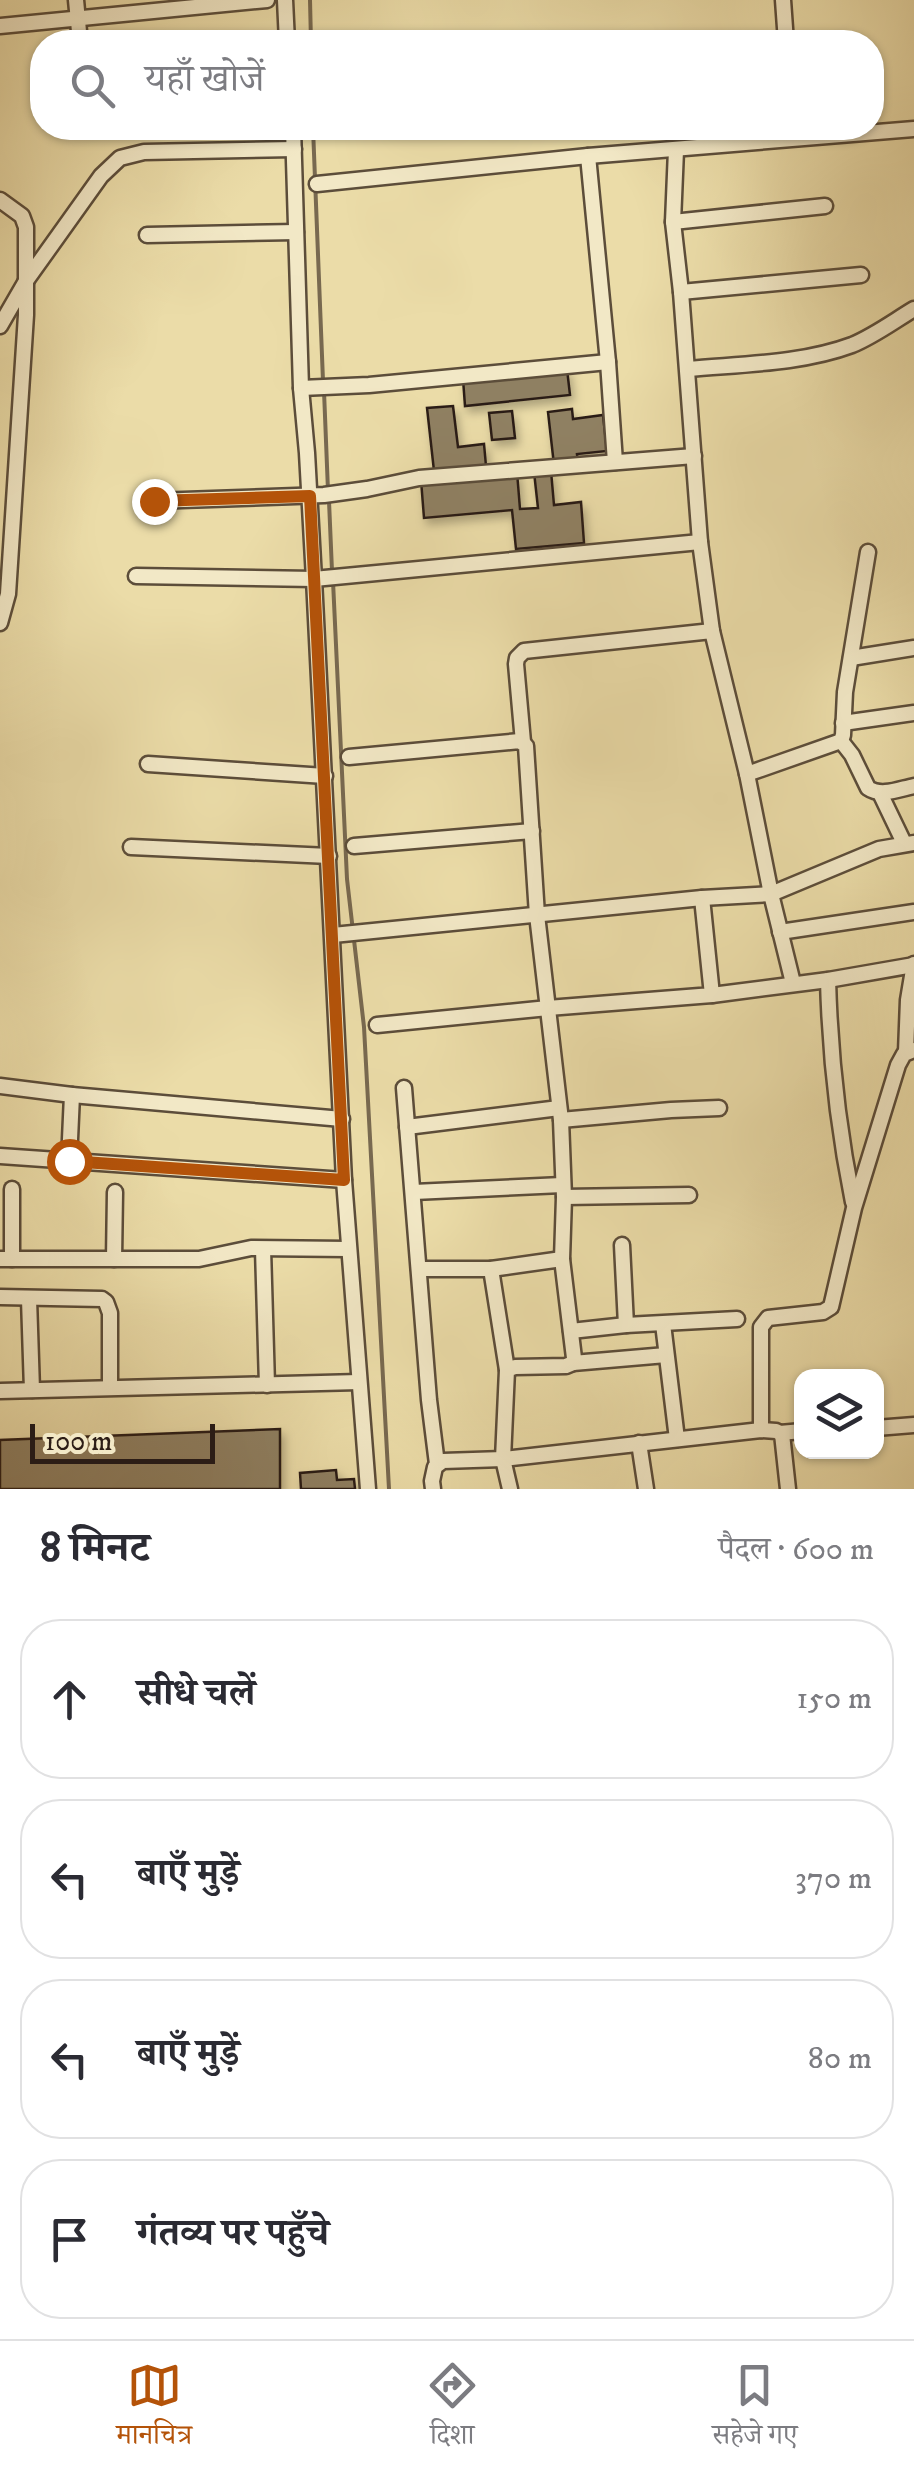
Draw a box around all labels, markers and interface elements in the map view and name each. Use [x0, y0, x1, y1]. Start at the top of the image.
search box [30, 30, 884, 140]
text: यहाँ खोजें [145, 56, 264, 104]
icon: search [65, 58, 120, 113]
route end [132, 479, 178, 525]
route start [47, 1139, 93, 1185]
map controls [794, 1369, 884, 1459]
button: layers [794, 1369, 884, 1459]
scale bar [30, 1419, 215, 1464]
text: 100 m [45, 1424, 112, 1459]
text: 8 मिनट [40, 1523, 150, 1575]
text: पैदल · 600 m [718, 1530, 874, 1570]
text: सीधे चलें [137, 1670, 255, 1718]
icon: ahead [42, 1672, 97, 1727]
text: 150 m [796, 1679, 872, 1719]
text: बाएँ मुड़ें [137, 1850, 239, 1898]
icon: left [42, 1852, 97, 1907]
text: 370 m [795, 1859, 872, 1899]
text: बाएँ मुड़ें [137, 2030, 239, 2078]
icon: left [42, 2032, 97, 2087]
text: 80 m [808, 2039, 872, 2079]
text: गंतव्य पर पहुँचे [137, 2210, 329, 2258]
icon: arrive [42, 2212, 97, 2267]
tab: मानचित्र [116, 2358, 192, 2462]
tab: दिशा [425, 2358, 480, 2462]
tab: सहेजे गए [712, 2358, 798, 2462]

